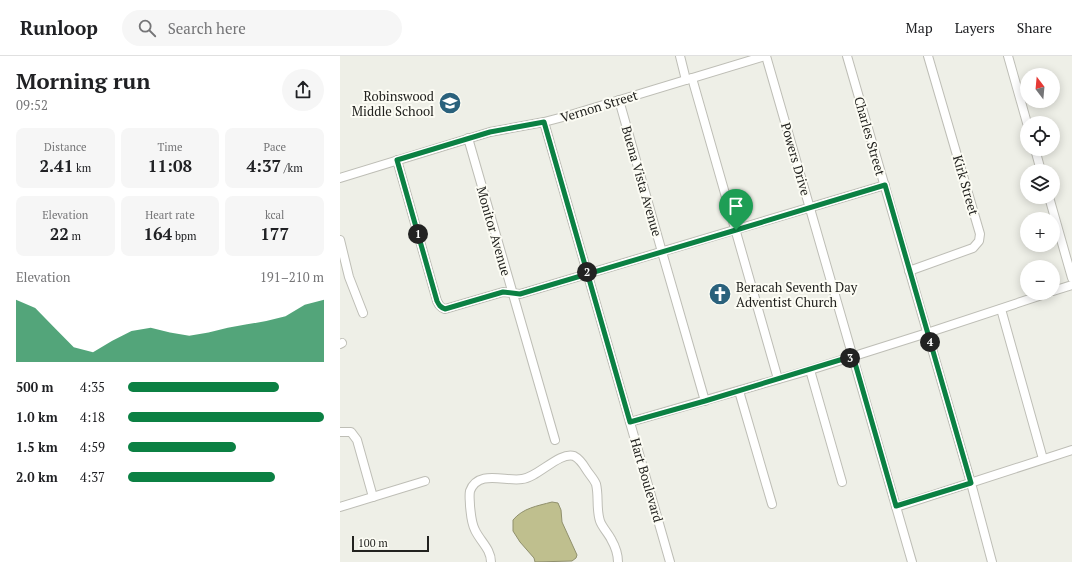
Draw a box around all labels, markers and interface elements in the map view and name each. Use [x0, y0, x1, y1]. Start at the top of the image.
search box [122, 10, 402, 46]
text: Runloop [20, 15, 98, 40]
icon: search [136, 17, 158, 39]
text: Search here [168, 18, 246, 38]
text: Map [906, 18, 933, 37]
text: Layers [955, 18, 995, 37]
text: Share [1017, 18, 1052, 37]
text: Morning run [16, 66, 150, 95]
north arrow [1020, 68, 1060, 108]
map controls [1020, 68, 1060, 300]
button: share [282, 69, 324, 111]
street label: Vernon Street [558, 86, 640, 126]
place label: Robinswood Middle School [352, 87, 434, 120]
school or university icon: Robinswood Middle School [437, 90, 463, 116]
street label: Charles Street [850, 94, 890, 178]
text: 09:52 [16, 96, 48, 114]
button: locate [1020, 116, 1060, 156]
street label: Powers Drive [777, 120, 815, 198]
street label: Buena Vista Avenue [618, 124, 666, 238]
text: Distance [44, 140, 87, 154]
text: Time [157, 140, 183, 154]
text: Pace [263, 140, 286, 154]
street label: Kirk Street [949, 153, 983, 217]
text: 2.41 [39, 154, 73, 177]
text: 11:08 [148, 154, 192, 177]
text: 4:37 [247, 154, 281, 177]
text: km [73, 161, 91, 175]
text: /km [281, 161, 303, 175]
button: layers [1020, 164, 1060, 204]
street label: Monitor Avenue [473, 184, 515, 278]
pin [719, 189, 753, 230]
icon: arrive [725, 195, 747, 217]
text: Elevation [42, 208, 88, 222]
text: Heart rate [145, 208, 195, 222]
text: kcal [265, 208, 284, 222]
button: + [1020, 212, 1060, 252]
text: 22 [50, 222, 69, 245]
text: 164 [143, 222, 172, 245]
text: 177 [260, 222, 289, 245]
pin: 1 [408, 224, 428, 244]
text: 1 [415, 227, 421, 241]
text: m [69, 229, 81, 243]
text: bpm [172, 229, 197, 243]
button: − [1020, 260, 1060, 300]
pin: 2 [577, 262, 597, 282]
text: 2 [584, 265, 590, 279]
text: Elevation [16, 268, 71, 286]
text: 191–210 m [260, 268, 324, 286]
place label: Beracah Seventh Day Adventist Church [736, 278, 858, 311]
church icon: Beracah Seventh Day Adventist Church [707, 281, 733, 307]
pin: 4 [920, 332, 940, 352]
text: 4 [927, 335, 933, 349]
pin: 3 [840, 348, 860, 368]
text: 3 [847, 351, 853, 365]
text: 500 m [16, 378, 54, 396]
text: 4:35 [80, 378, 105, 396]
text: 1.0 km [16, 408, 58, 426]
text: 4:18 [80, 408, 105, 426]
street label: Hart Boulevard [626, 436, 668, 524]
text: 1.5 km [16, 438, 58, 456]
text: 4:59 [80, 438, 105, 456]
text: 2.0 km [16, 468, 58, 486]
text: 4:37 [80, 468, 105, 486]
scale bar [352, 534, 429, 553]
text: 100 m [358, 536, 388, 550]

